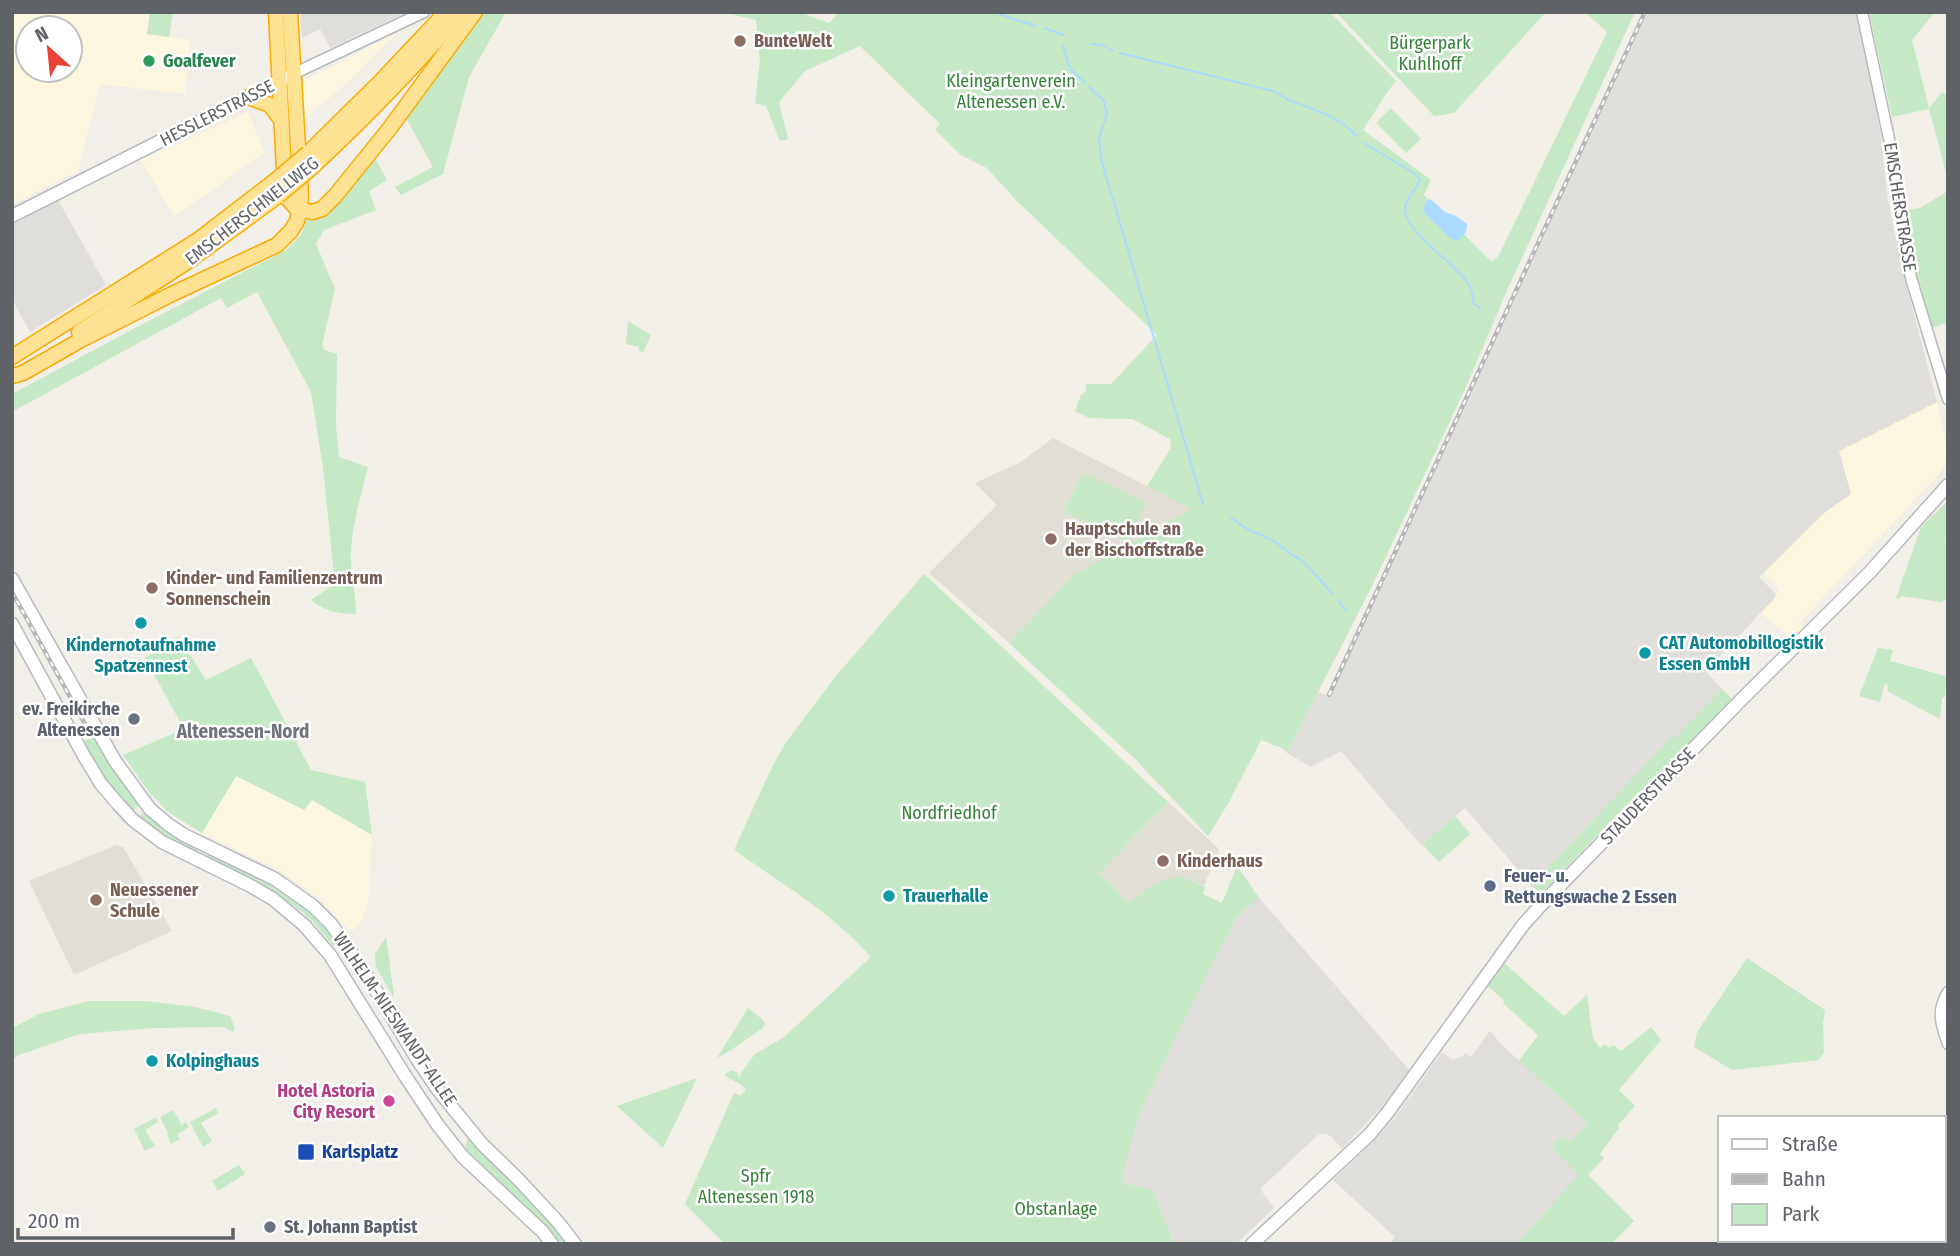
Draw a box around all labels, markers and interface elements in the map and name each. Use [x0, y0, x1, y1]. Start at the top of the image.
north arrow [14, 14, 84, 84]
text: N [31, 21, 52, 47]
place label: BunteWelt [754, 30, 833, 52]
park label: Bürgerpark Kuhlhoff [1389, 32, 1471, 75]
marker: BunteWelt [732, 33, 748, 49]
place label: Goalfever [163, 50, 236, 72]
marker: Goalfever [141, 53, 157, 69]
park label: Kleingartenverein Altenessen e.V. [946, 70, 1076, 113]
street label: HESSLERSTRASSE [156, 75, 278, 151]
street label: EMSCHERSTRASSE [1879, 141, 1921, 273]
street label: EMSCHERSCHNELLWEG [181, 152, 323, 270]
place label: Hauptschule an der Bischoffstraße [1065, 518, 1204, 561]
marker: Hauptschule an der Bischoffstraße [1043, 531, 1059, 547]
place label: Kinder- und Familienzentrum Sonnenschein [166, 567, 383, 610]
marker: Kinder- und Familienzentrum Sonnenschein [144, 580, 160, 596]
marker: Kindernotaufnahme Spatzennest [133, 615, 149, 631]
place label: CAT Automobillogistik Essen GmbH [1659, 632, 1824, 675]
place label: Kindernotaufnahme Spatzennest [66, 634, 216, 677]
marker: CAT Automobillogistik Essen GmbH [1637, 645, 1653, 661]
place label: ev. Freikirche Altenessen [22, 698, 120, 741]
marker: ev. Freikirche Altenessen [126, 711, 142, 727]
district label: Altenessen-Nord [176, 720, 309, 743]
street label: STAUDERSTRASSE [1596, 743, 1700, 849]
park label: Nordfriedhof [901, 802, 998, 824]
place label: Kinderhaus [1177, 850, 1263, 872]
marker: Kinderhaus [1155, 853, 1171, 869]
place label: Feuer- u. Rettungswache 2 Essen [1504, 865, 1677, 908]
marker: Feuer- u. Rettungswache 2 Essen [1482, 878, 1498, 894]
place label: Neuessener Schule [110, 879, 199, 922]
place label: Trauerhalle [903, 885, 988, 907]
marker: Trauerhalle [881, 888, 897, 904]
marker: Neuessener Schule [88, 892, 104, 908]
street label: WILHELM-NIESWANDT-ALLEE [328, 928, 462, 1110]
place label: Kolpinghaus [166, 1050, 259, 1072]
marker: Kolpinghaus [144, 1053, 160, 1069]
place label: Hotel Astoria City Resort [277, 1080, 376, 1123]
marker: Hotel Astoria City Resort [381, 1093, 397, 1109]
legend [1718, 1116, 1946, 1242]
text: Straße [1782, 1131, 1838, 1157]
place label: Karlsplatz [322, 1141, 399, 1163]
marker: Karlsplatz [296, 1142, 316, 1162]
park label: Spfr Altenessen 1918 [698, 1165, 814, 1208]
text: Bahn [1782, 1166, 1826, 1192]
scale bar [18, 1196, 233, 1240]
park label: Obstanlage [1015, 1198, 1098, 1220]
text: Park [1782, 1201, 1820, 1227]
text: 200 m [28, 1208, 80, 1234]
place label: St. Johann Baptist [284, 1216, 418, 1238]
marker: St. Johann Baptist [262, 1219, 278, 1235]

